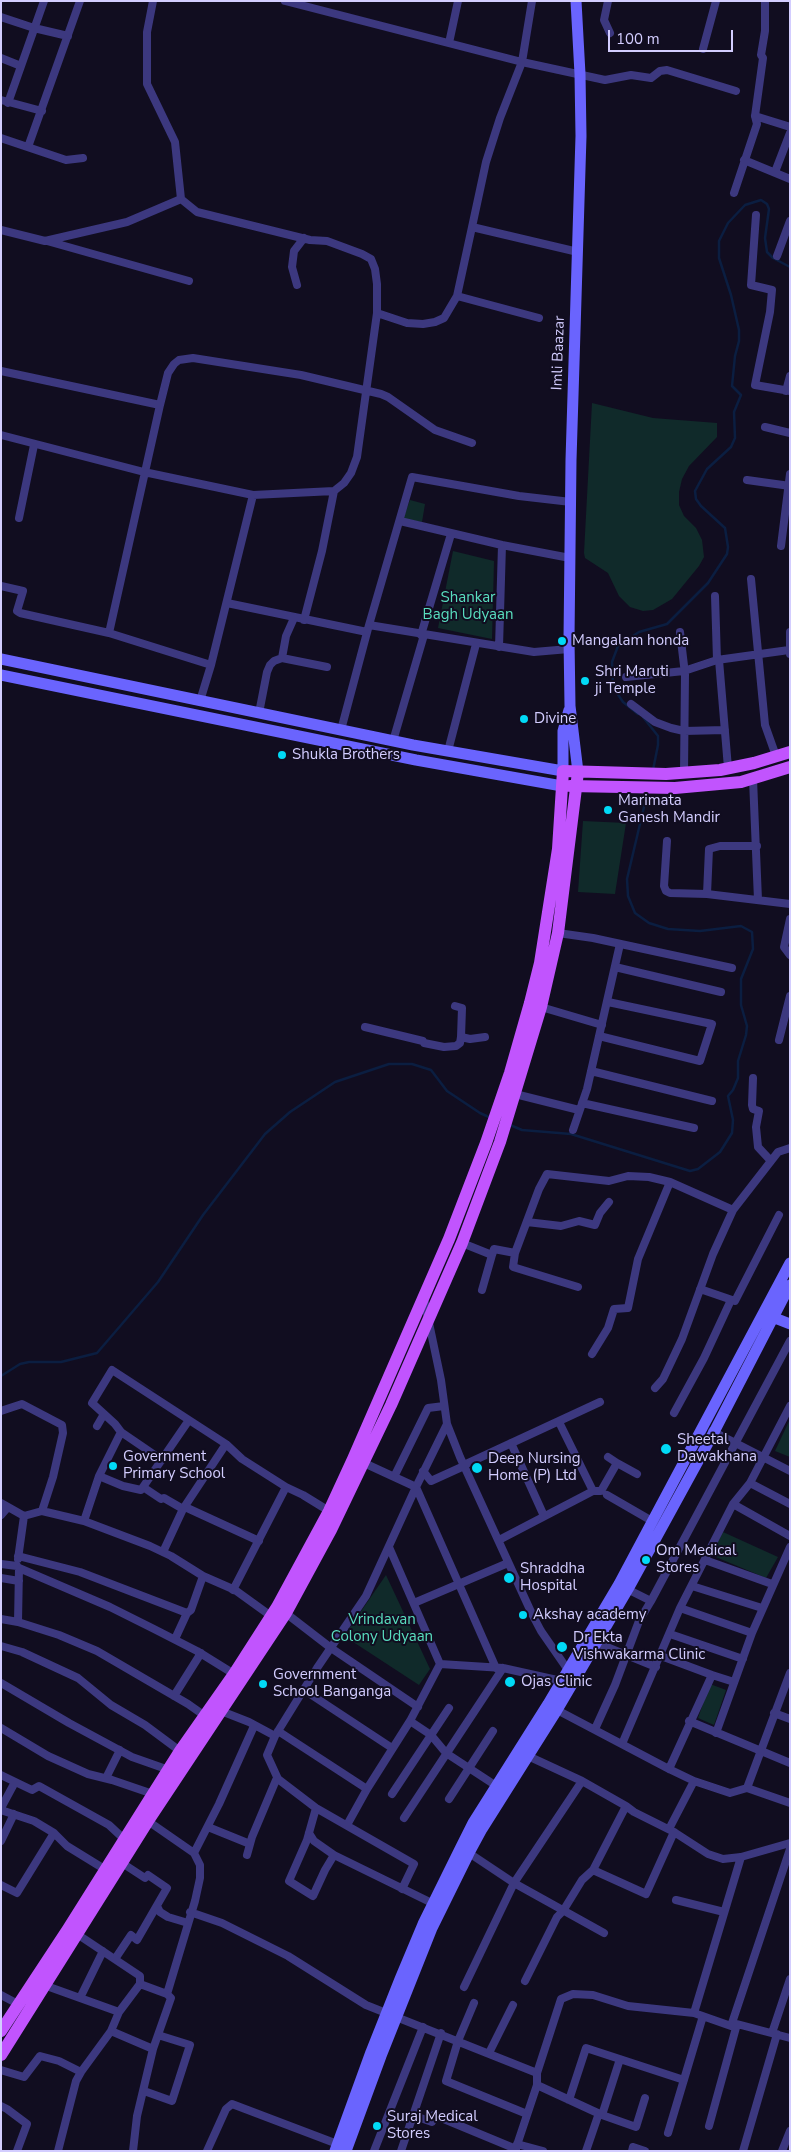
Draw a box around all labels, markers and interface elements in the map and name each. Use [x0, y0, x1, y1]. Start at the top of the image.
scale bar [611, 20, 736, 52]
text: 100 m [616, 29, 660, 49]
street label: Imli Baazar [549, 315, 569, 391]
park label: Shankar Bagh Udyaan [423, 589, 513, 624]
place label: Mangalam honda [572, 632, 689, 650]
marker: Mangalam honda [556, 635, 568, 647]
place label: Shri Maruti ji Temple [595, 663, 669, 698]
marker: Shri Maruti ji Temple [579, 675, 591, 687]
place label: Divine [534, 710, 576, 728]
marker: Divine [518, 713, 530, 725]
place label: Shukla Brothers [292, 746, 400, 764]
marker: Shukla Brothers [276, 749, 288, 761]
place label: Marimata Ganesh Mandir [618, 792, 720, 827]
marker: Marimata Ganesh Mandir [602, 804, 614, 816]
place label: Sheetal Dawakhana [677, 1431, 757, 1466]
marker: Sheetal Dawakhana [659, 1442, 673, 1456]
place label: Government Primary School [123, 1448, 225, 1483]
place label: Deep Nursing Home (P) Ltd [488, 1450, 581, 1485]
marker: Government Primary School [107, 1460, 119, 1472]
marker: Deep Nursing Home (P) Ltd [470, 1461, 484, 1475]
place label: Om Medical Stores [656, 1542, 737, 1577]
marker: Om Medical Stores [640, 1554, 652, 1566]
place label: Shraddha Hospital [520, 1560, 585, 1595]
marker: Shraddha Hospital [502, 1571, 516, 1585]
place label: Akshay academy [533, 1606, 646, 1624]
marker: Akshay academy [517, 1609, 529, 1621]
park label: Vrindavan Colony Udyaan [331, 1611, 433, 1646]
place label: Dr Ekta Vishwakarma Clinic [573, 1629, 705, 1664]
marker: Dr Ekta Vishwakarma Clinic [555, 1640, 569, 1654]
place label: Government School Banganga [273, 1666, 391, 1701]
place label: Ojas Clinic [521, 1673, 592, 1691]
marker: Ojas Clinic [503, 1675, 517, 1689]
marker: Government School Banganga [257, 1678, 269, 1690]
place label: Suraj Medical Stores [387, 2108, 478, 2143]
marker: Suraj Medical Stores [371, 2120, 383, 2132]

